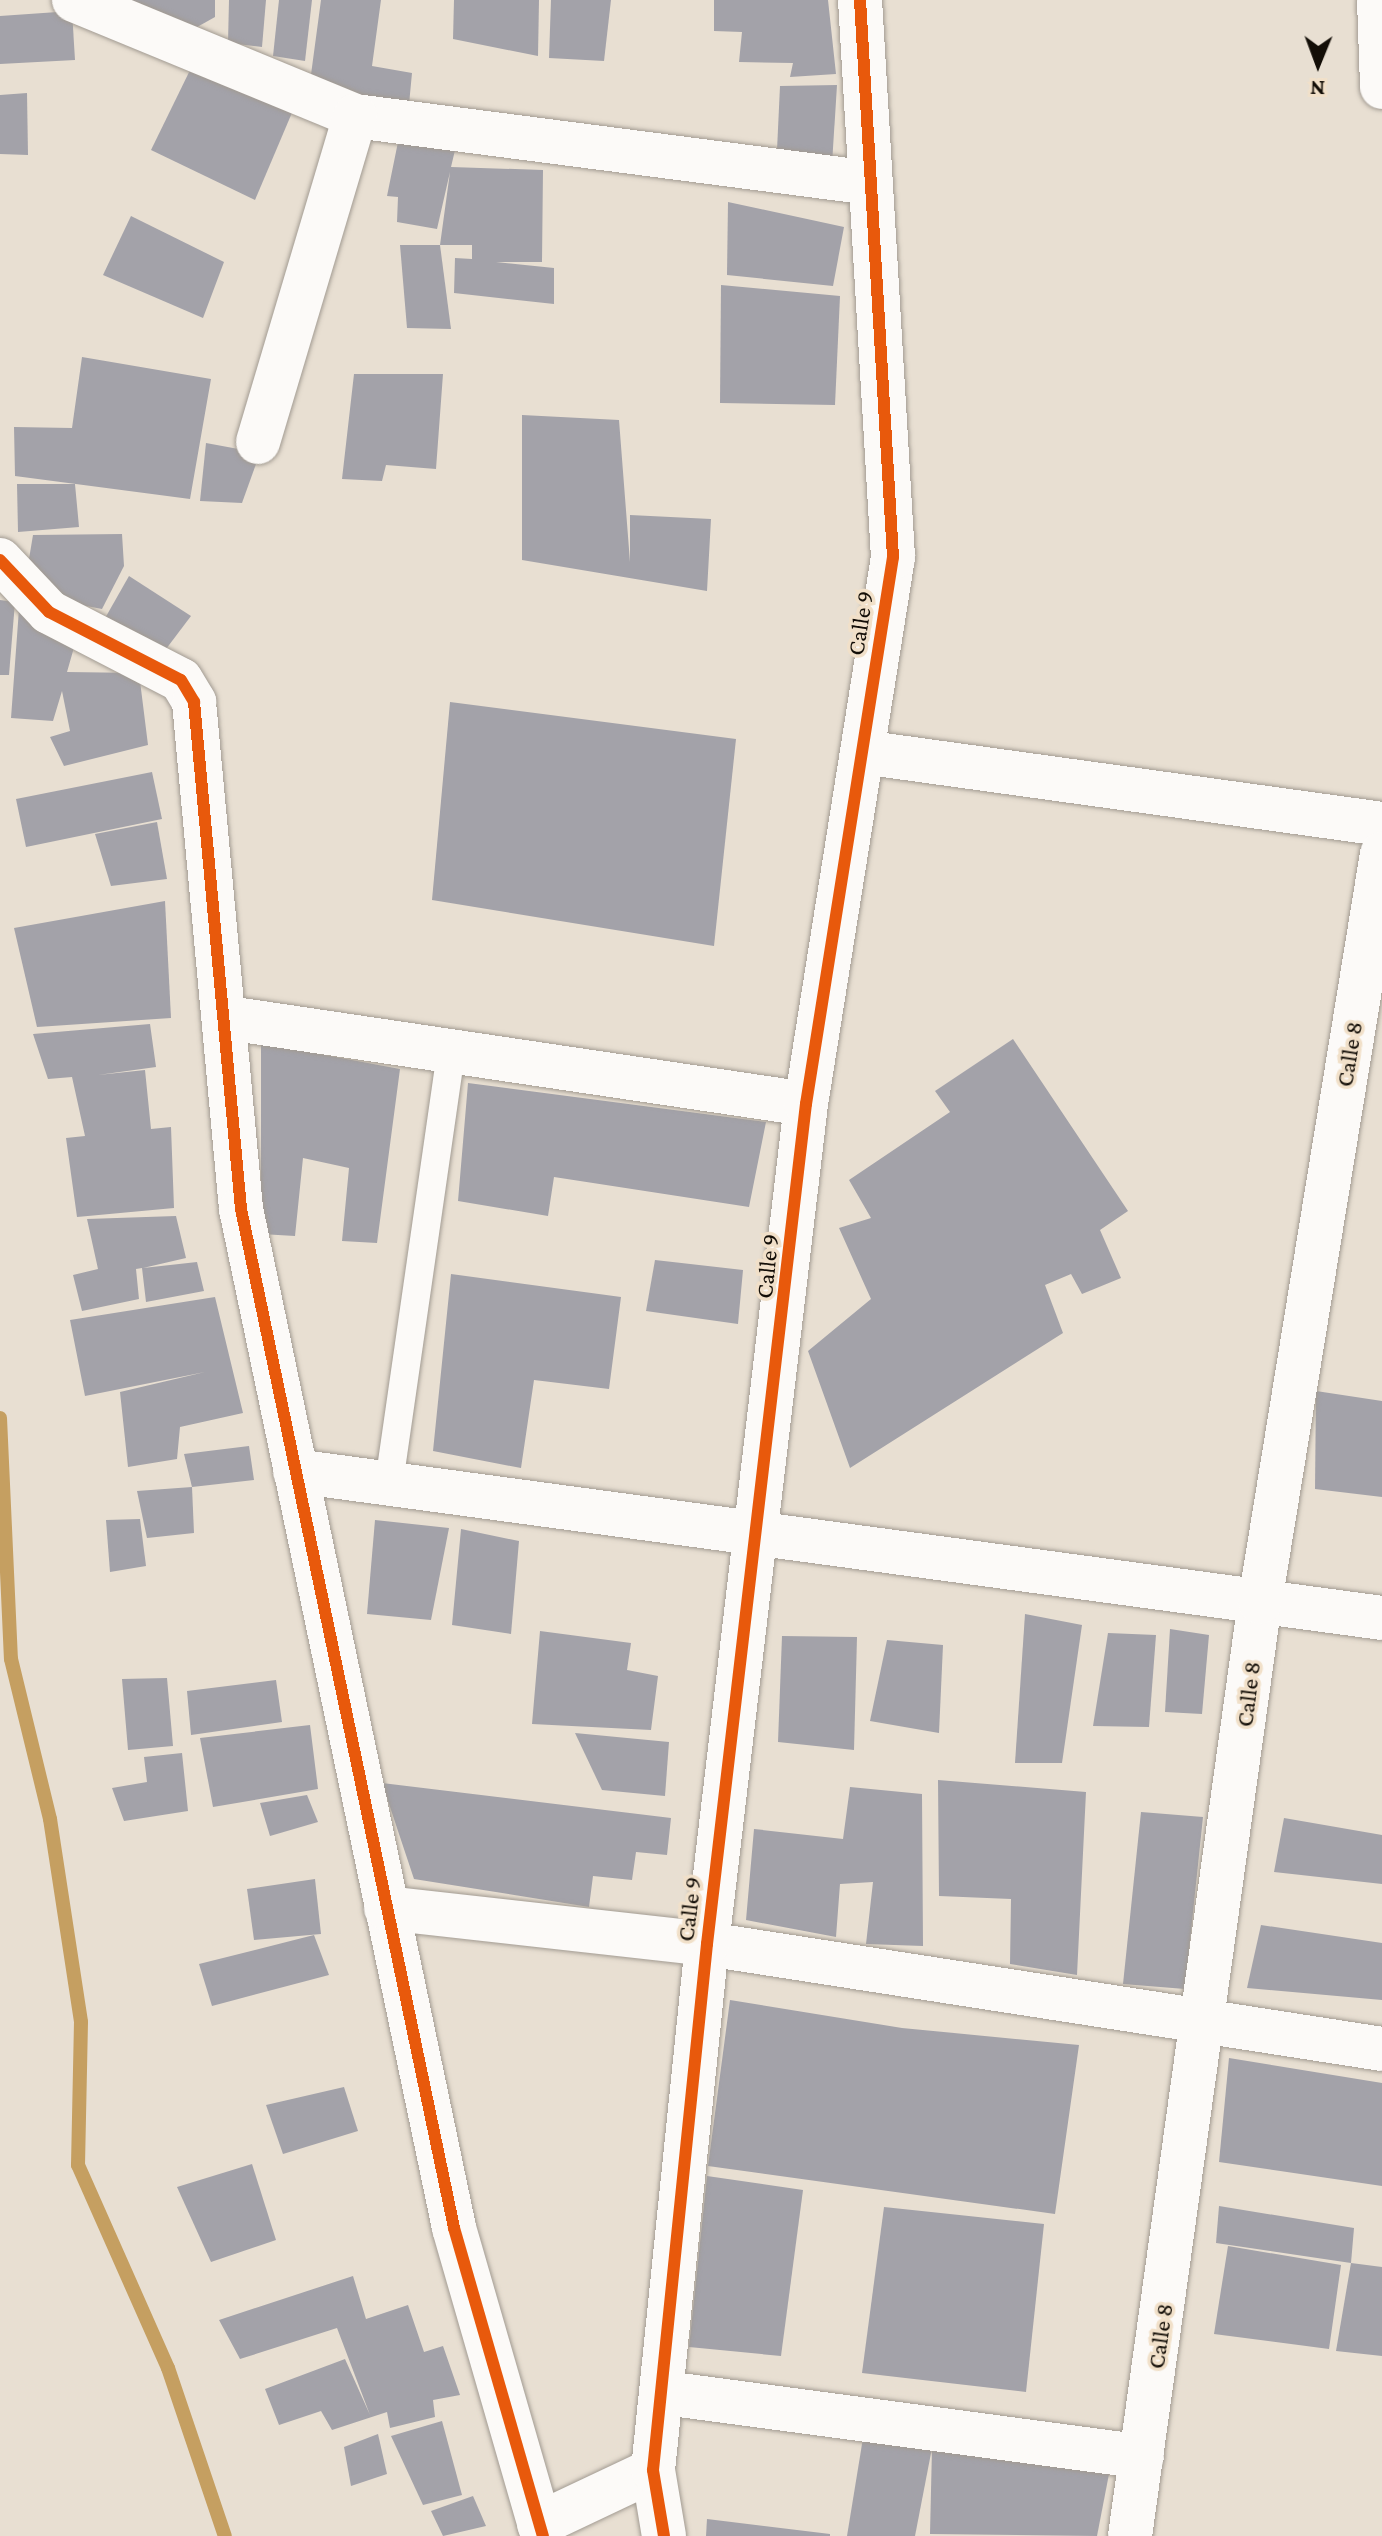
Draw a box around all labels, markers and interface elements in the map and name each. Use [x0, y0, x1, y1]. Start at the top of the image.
north arrow [1278, 24, 1358, 104]
text: N [1310, 76, 1325, 101]
street label: Calle 9 [841, 589, 879, 657]
street label: Calle 8 [1330, 1019, 1368, 1089]
street label: Calle 9 [749, 1232, 785, 1300]
street label: Calle 8 [1230, 1660, 1266, 1728]
street label: Calle 9 [671, 1875, 707, 1943]
street label: Calle 8 [1141, 2301, 1179, 2371]

